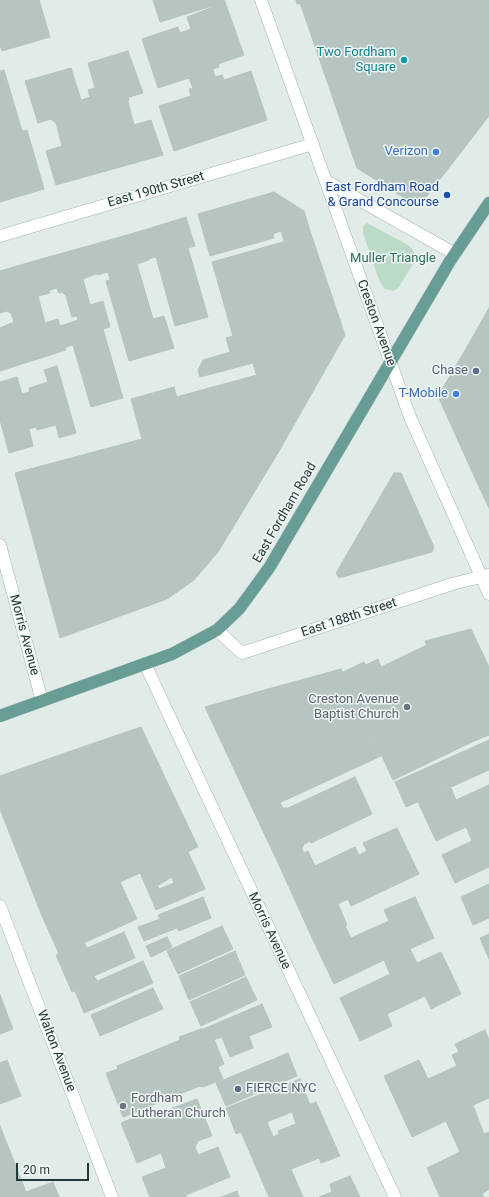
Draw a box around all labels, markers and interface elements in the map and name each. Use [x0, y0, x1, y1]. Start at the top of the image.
place label: Two Fordham Square [316, 45, 396, 76]
marker: Two Fordham Square [399, 55, 409, 65]
place label: Verizon [385, 144, 428, 160]
marker: Verizon [431, 147, 441, 157]
street label: East 190th Street [106, 169, 206, 211]
place label: East Fordham Road & Grand Concourse [326, 180, 439, 211]
marker: East Fordham Road & Grand Concourse [442, 190, 452, 200]
park label: Muller Triangle [350, 251, 436, 267]
street label: Creston Avenue [353, 278, 399, 368]
place label: Chase [432, 363, 468, 379]
marker: Chase [471, 366, 481, 376]
place label: T-Mobile [399, 386, 448, 402]
marker: T-Mobile [451, 389, 461, 399]
street label: East Fordham Road [250, 460, 320, 566]
street label: Morris Avenue [6, 593, 42, 677]
street label: East 188th Street [299, 595, 399, 641]
place label: Creston Avenue Baptist Church [308, 692, 399, 723]
marker: Creston Avenue Baptist Church [402, 702, 412, 712]
street label: Morris Avenue [244, 890, 294, 972]
street label: Walton Avenue [33, 1008, 79, 1094]
place label: FIERCE NYC [246, 1081, 316, 1097]
marker: FIERCE NYC [233, 1084, 243, 1094]
place label: Fordham Lutheran Church [131, 1091, 226, 1122]
marker: Fordham Lutheran Church [118, 1101, 128, 1111]
scale bar [18, 1155, 91, 1181]
text: 20 m [23, 1163, 50, 1177]

